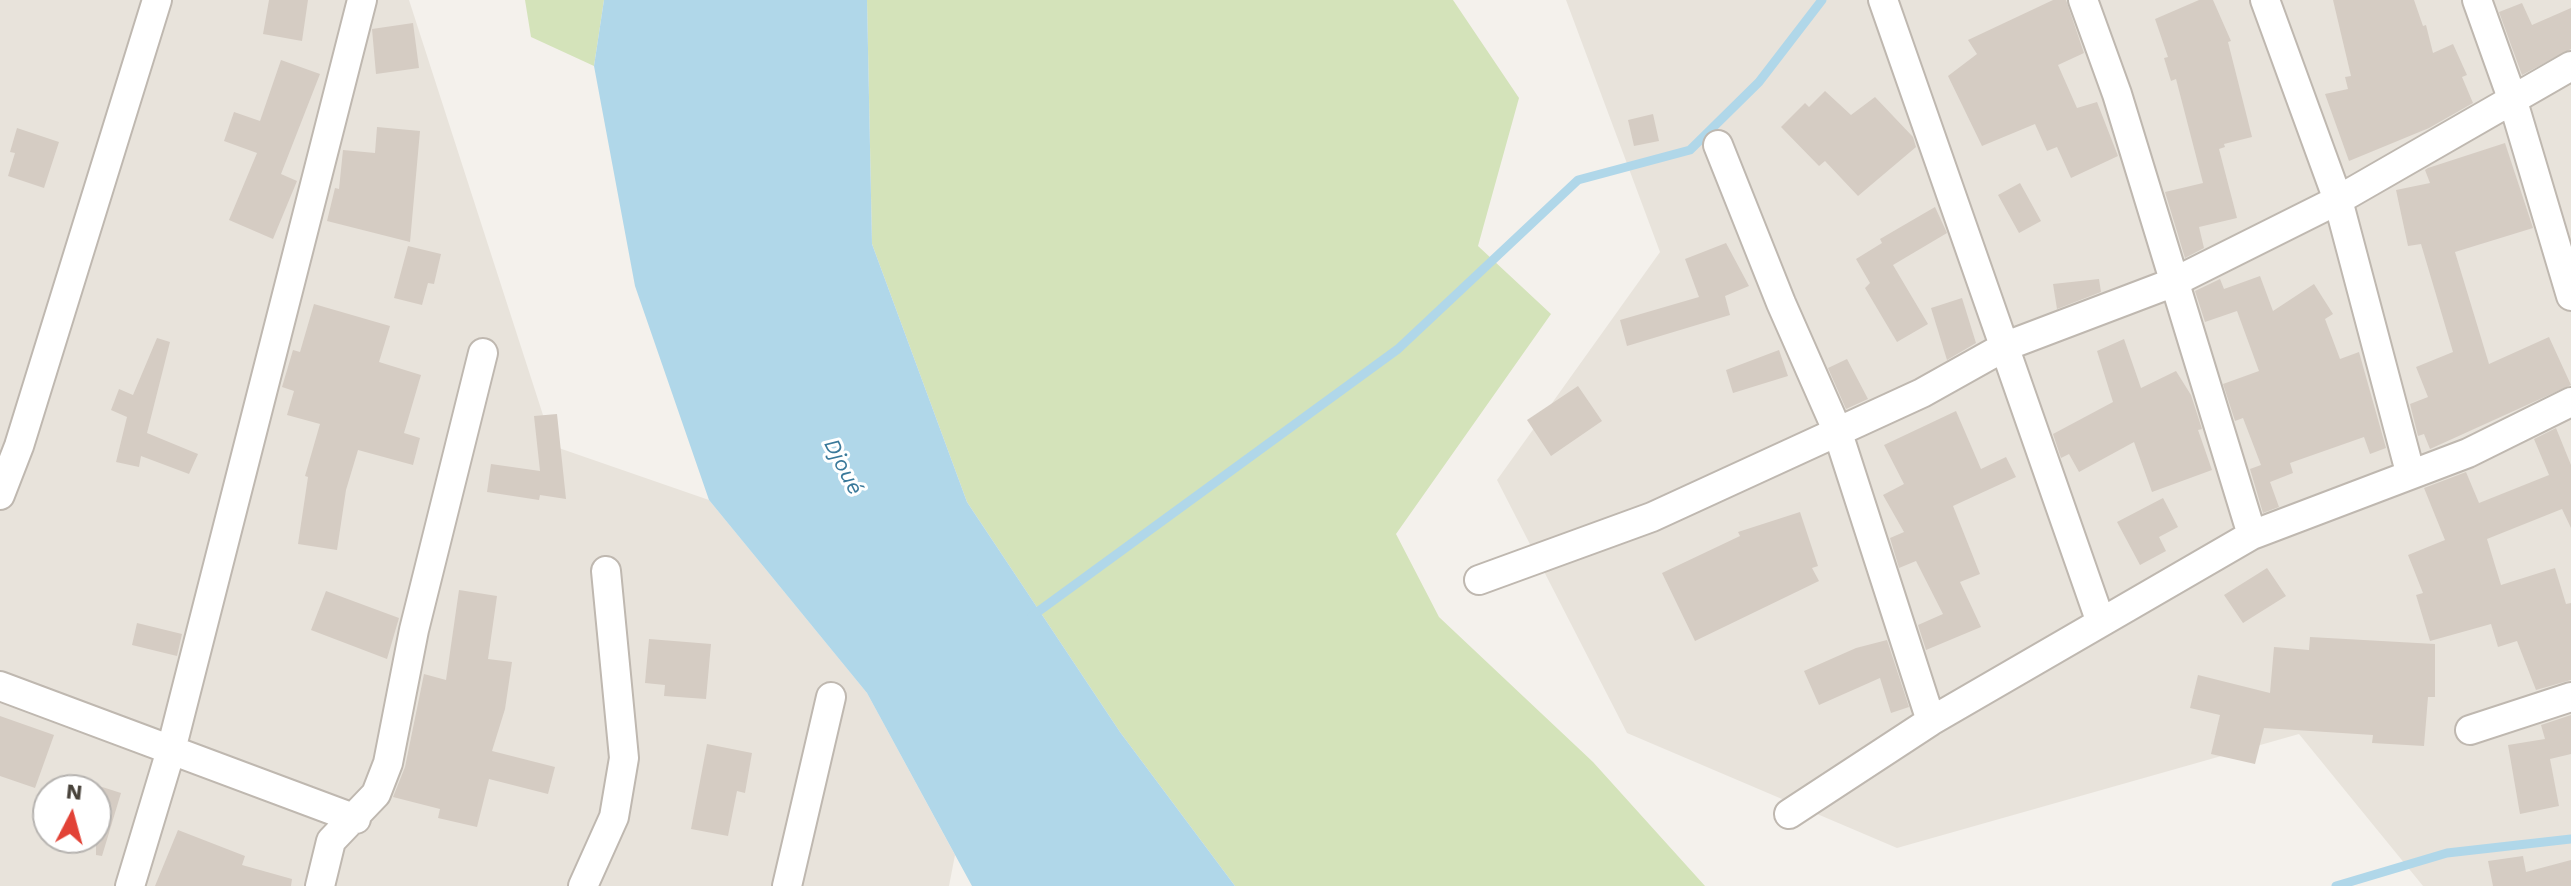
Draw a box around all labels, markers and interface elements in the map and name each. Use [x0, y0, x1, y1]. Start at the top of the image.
water label: Djoué [818, 434, 868, 500]
north arrow [32, 774, 112, 854]
text: N [65, 778, 84, 805]

